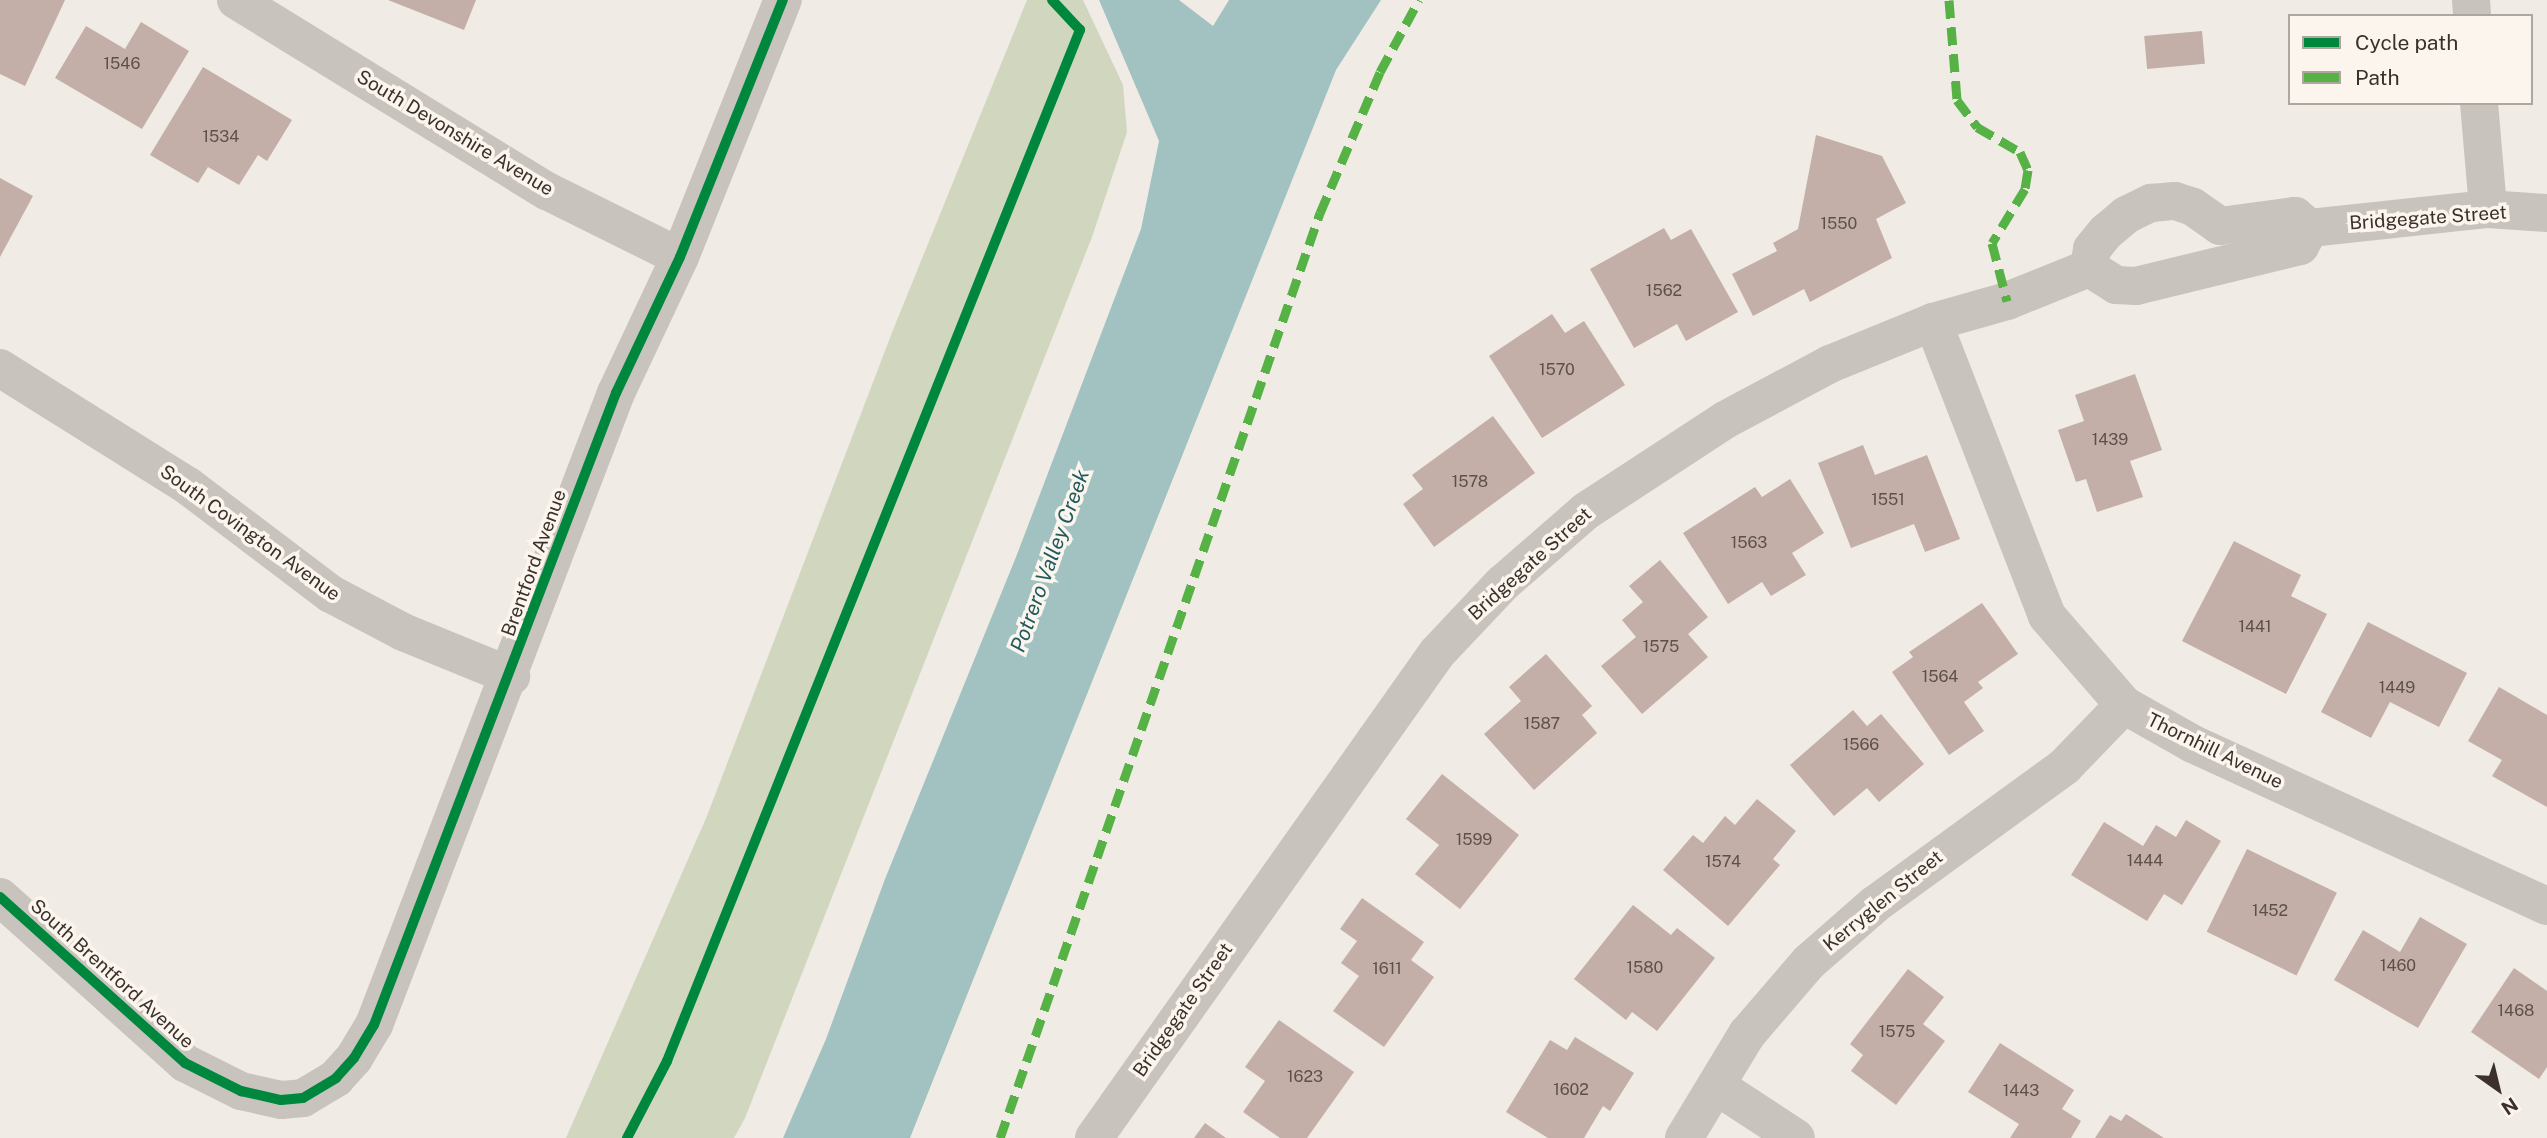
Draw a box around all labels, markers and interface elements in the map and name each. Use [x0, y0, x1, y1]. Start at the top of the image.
legend [2288, 14, 2533, 105]
text: Cycle path [2355, 30, 2458, 55]
house number: 1546 [104, 54, 140, 74]
street label: South Devonshire Avenue [352, 65, 558, 201]
text: Path [2355, 65, 2400, 90]
house number: 1534 [203, 127, 239, 147]
street label: Bridgegate Street [2348, 201, 2508, 235]
house number: 1550 [1821, 214, 1857, 234]
house number: 1562 [1646, 281, 1682, 301]
house number: 1570 [1539, 360, 1575, 380]
house number: 1439 [2092, 430, 2128, 450]
street label: South Covington Avenue [156, 460, 344, 606]
water label: Potrero Valley Creek [1005, 466, 1095, 656]
house number: 1578 [1452, 472, 1488, 492]
street label: Brentford Avenue [497, 486, 571, 640]
house number: 1551 [1871, 490, 1905, 510]
street label: Bridgegate Street [1464, 503, 1596, 625]
house number: 1563 [1731, 533, 1767, 553]
house number: 1441 [2238, 617, 2272, 637]
house number: 1575 [1643, 637, 1679, 657]
house number: 1564 [1922, 667, 1958, 687]
house number: 1449 [2379, 678, 2415, 698]
street label: Thornhill Avenue [2143, 708, 2287, 794]
house number: 1587 [1524, 714, 1560, 734]
house number: 1566 [1843, 735, 1879, 755]
house number: 1599 [1456, 830, 1492, 850]
street label: Kerryglen Street [1819, 846, 1947, 956]
house number: 1444 [2127, 851, 2163, 871]
house number: 1574 [1705, 852, 1741, 872]
street label: South Brentford Avenue [26, 895, 198, 1053]
house number: 1452 [2252, 901, 2288, 921]
street label: Bridgegate Street [1128, 939, 1238, 1081]
house number: 1460 [2380, 956, 2416, 976]
house number: 1580 [1627, 958, 1663, 978]
house number: 1611 [1372, 959, 1402, 979]
house number: 1468 [2498, 1001, 2534, 1021]
house number: 1575 [1879, 1022, 1915, 1042]
north arrow [2463, 1054, 2533, 1124]
house number: 1623 [1287, 1067, 1323, 1087]
house number: 1602 [1553, 1080, 1589, 1100]
house number: 1443 [2003, 1081, 2039, 1101]
text: N [2497, 1093, 2522, 1120]

